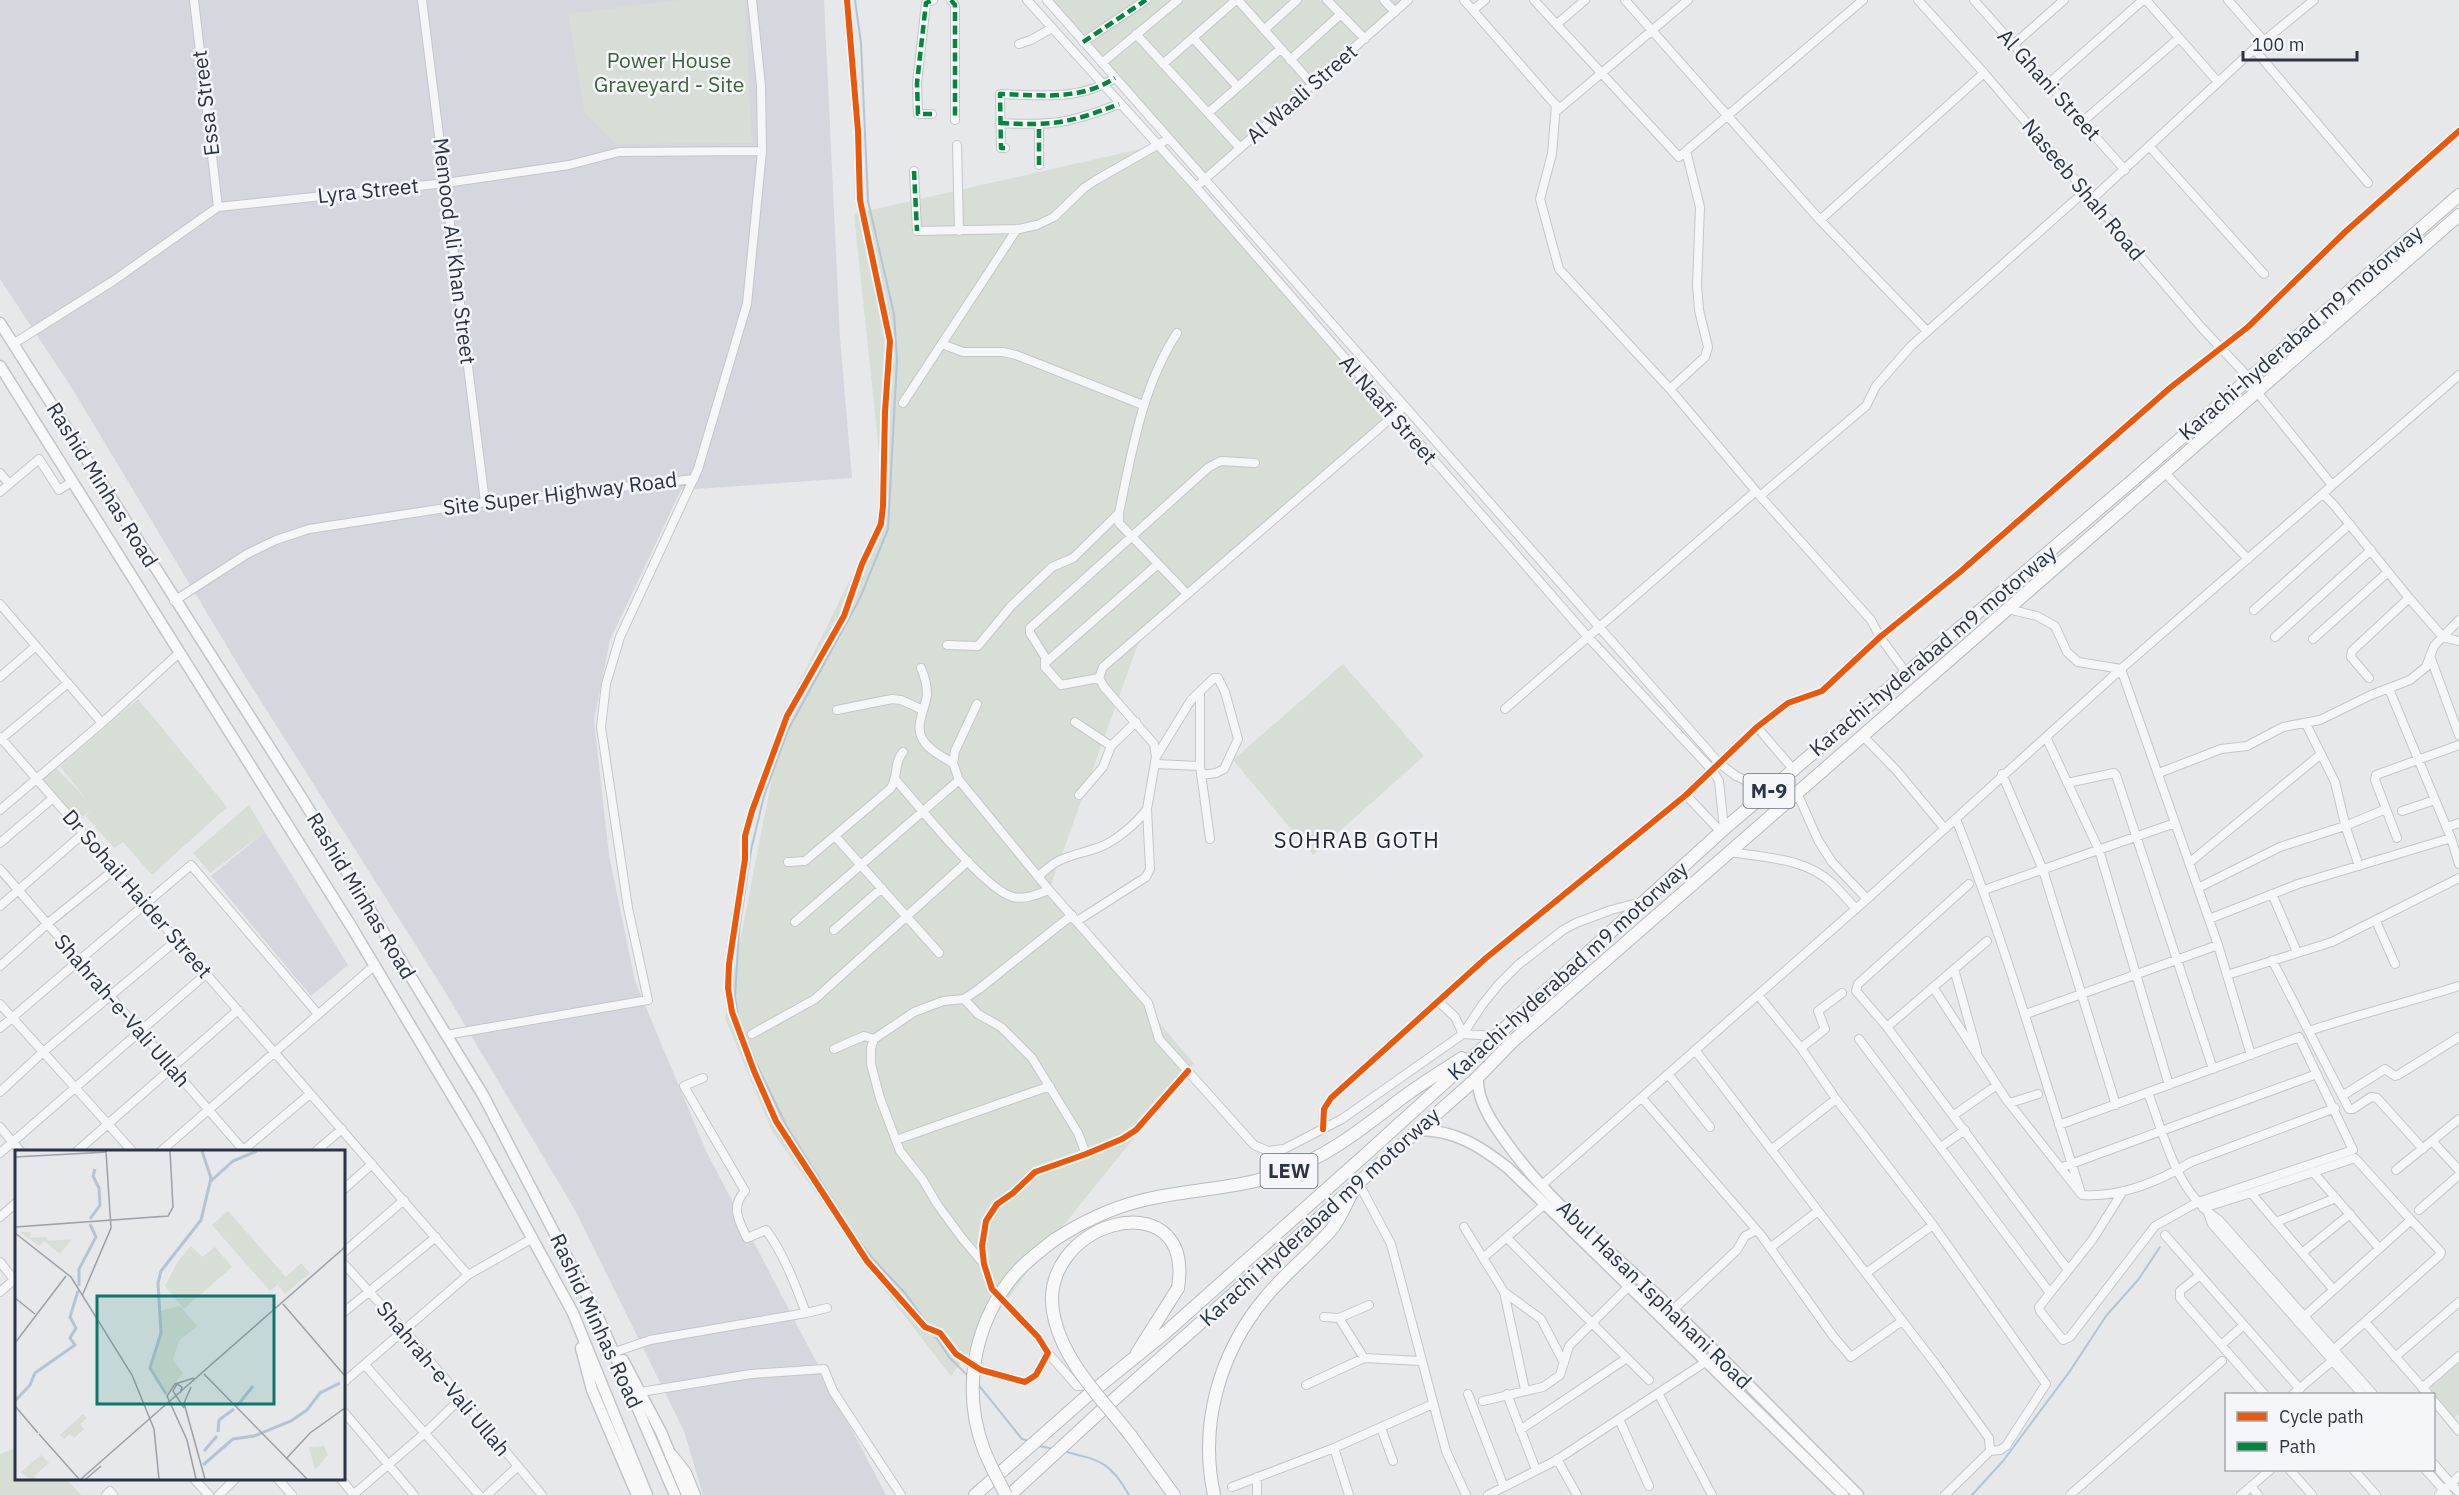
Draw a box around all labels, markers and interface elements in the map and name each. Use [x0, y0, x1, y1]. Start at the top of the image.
street label: Al Ghani Street [1992, 22, 2108, 146]
scale bar [2243, 24, 2357, 62]
text: 100 m [2252, 33, 2304, 56]
street label: Al Waali Street [1240, 37, 1363, 149]
park label: Power House Graveyard - Site [594, 46, 744, 98]
street label: Essa Street [185, 49, 225, 158]
street label: Naseeb Shah Road [2016, 113, 2151, 266]
street label: Memood Ali Khan Street [427, 136, 483, 366]
street label: Lyra Street [316, 171, 420, 209]
street label: Karachi-hyderabad m9 motorway [2172, 218, 2429, 446]
street label: Al Naafi Street [1334, 349, 1444, 470]
street label: Rashid Minhas Road [41, 397, 165, 572]
street label: Site Super Highway Road [441, 465, 678, 521]
street label: Karachi-hyderabad m9 motorway [1803, 538, 2062, 762]
road number: M-9 [1744, 774, 1794, 808]
street label: Dr Sohail Haider Street [57, 803, 219, 984]
street label: Rashid Minhas Road [301, 807, 423, 984]
district label: SOHRAB GOTH [1274, 825, 1440, 854]
street label: Karachi-hyderabad m9 motorway [1441, 854, 1694, 1086]
street label: Shahrah-e-Vali Ullah [48, 928, 197, 1093]
street label: Karachi Hyderabad m9 motorway [1193, 1100, 1446, 1332]
inset map [15, 1150, 345, 1480]
road number: LEW [1260, 1154, 1318, 1188]
street label: Abul Hasan Isphahani Road [1551, 1194, 1758, 1395]
street label: Rashid Minhas Road [544, 1229, 650, 1413]
street label: Shahrah-e-Vali Ullah [371, 1295, 517, 1462]
legend [2225, 1393, 2435, 1471]
text: Cycle path [2279, 1405, 2364, 1428]
text: Path [2279, 1435, 2316, 1458]

